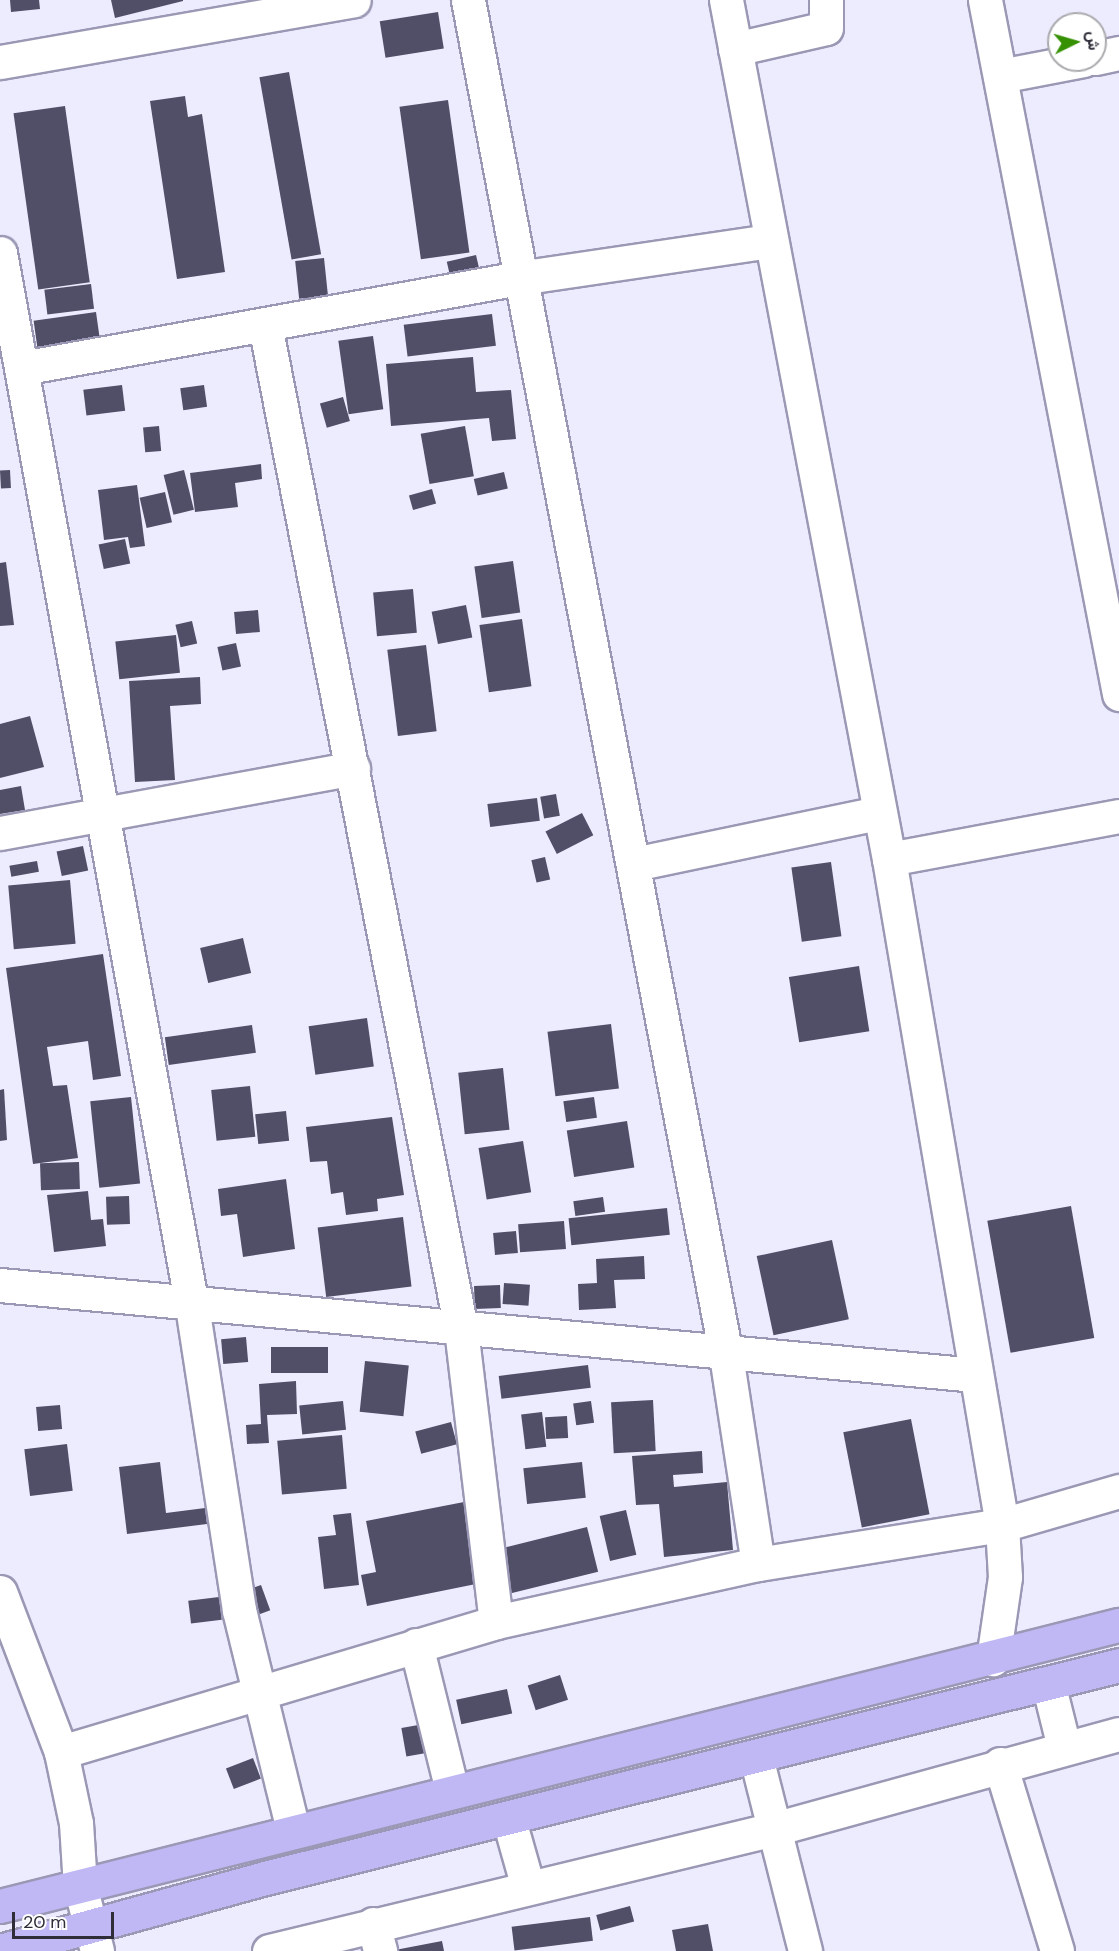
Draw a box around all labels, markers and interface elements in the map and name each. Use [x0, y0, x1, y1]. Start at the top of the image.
north arrow [1047, 12, 1107, 72]
text: ش [1082, 30, 1105, 51]
scale bar [15, 1900, 117, 1938]
text: 20 m [23, 1910, 66, 1934]

